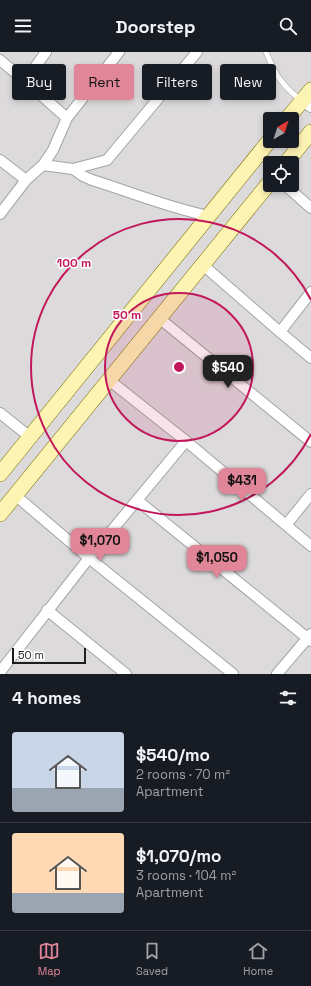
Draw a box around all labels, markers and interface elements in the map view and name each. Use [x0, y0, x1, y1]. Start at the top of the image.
icon: menu [12, 15, 34, 37]
text: Doorstep [116, 15, 195, 38]
icon: search [277, 15, 299, 37]
chip: Buy [12, 64, 66, 100]
chip: Rent [74, 64, 134, 100]
chip: Filters [142, 64, 212, 100]
chip: New [220, 64, 276, 100]
north arrow [263, 112, 299, 148]
map controls [263, 112, 299, 192]
button: locate [263, 156, 299, 192]
text: 100 m [57, 255, 91, 271]
text: 50 m [113, 307, 141, 323]
pin: $540 [204, 355, 252, 389]
text: $540 [212, 359, 244, 376]
centre of rings [172, 360, 186, 374]
pin: $431 [218, 468, 266, 502]
text: $431 [227, 472, 257, 489]
pin: $1,070 [67, 528, 133, 562]
text: $1,070 [79, 532, 121, 549]
pin: $1,050 [184, 545, 250, 579]
text: $1,050 [196, 549, 238, 566]
scale bar [12, 646, 86, 665]
text: 50 m [18, 648, 44, 662]
text: 4 homes [12, 687, 81, 709]
icon: filters [277, 687, 299, 709]
text: $540/mo [136, 744, 210, 766]
icon: home [44, 748, 92, 796]
text: 2 rooms · 70 m² [136, 766, 230, 783]
text: Apartment [136, 783, 204, 800]
text: $1,070/mo [136, 845, 221, 867]
icon: home [44, 849, 92, 897]
text: 3 rooms · 104 m² [136, 867, 236, 884]
text: Apartment [136, 884, 204, 901]
tab: Map [38, 940, 61, 978]
tab: Saved [136, 940, 168, 978]
tab: Home [243, 940, 273, 978]

